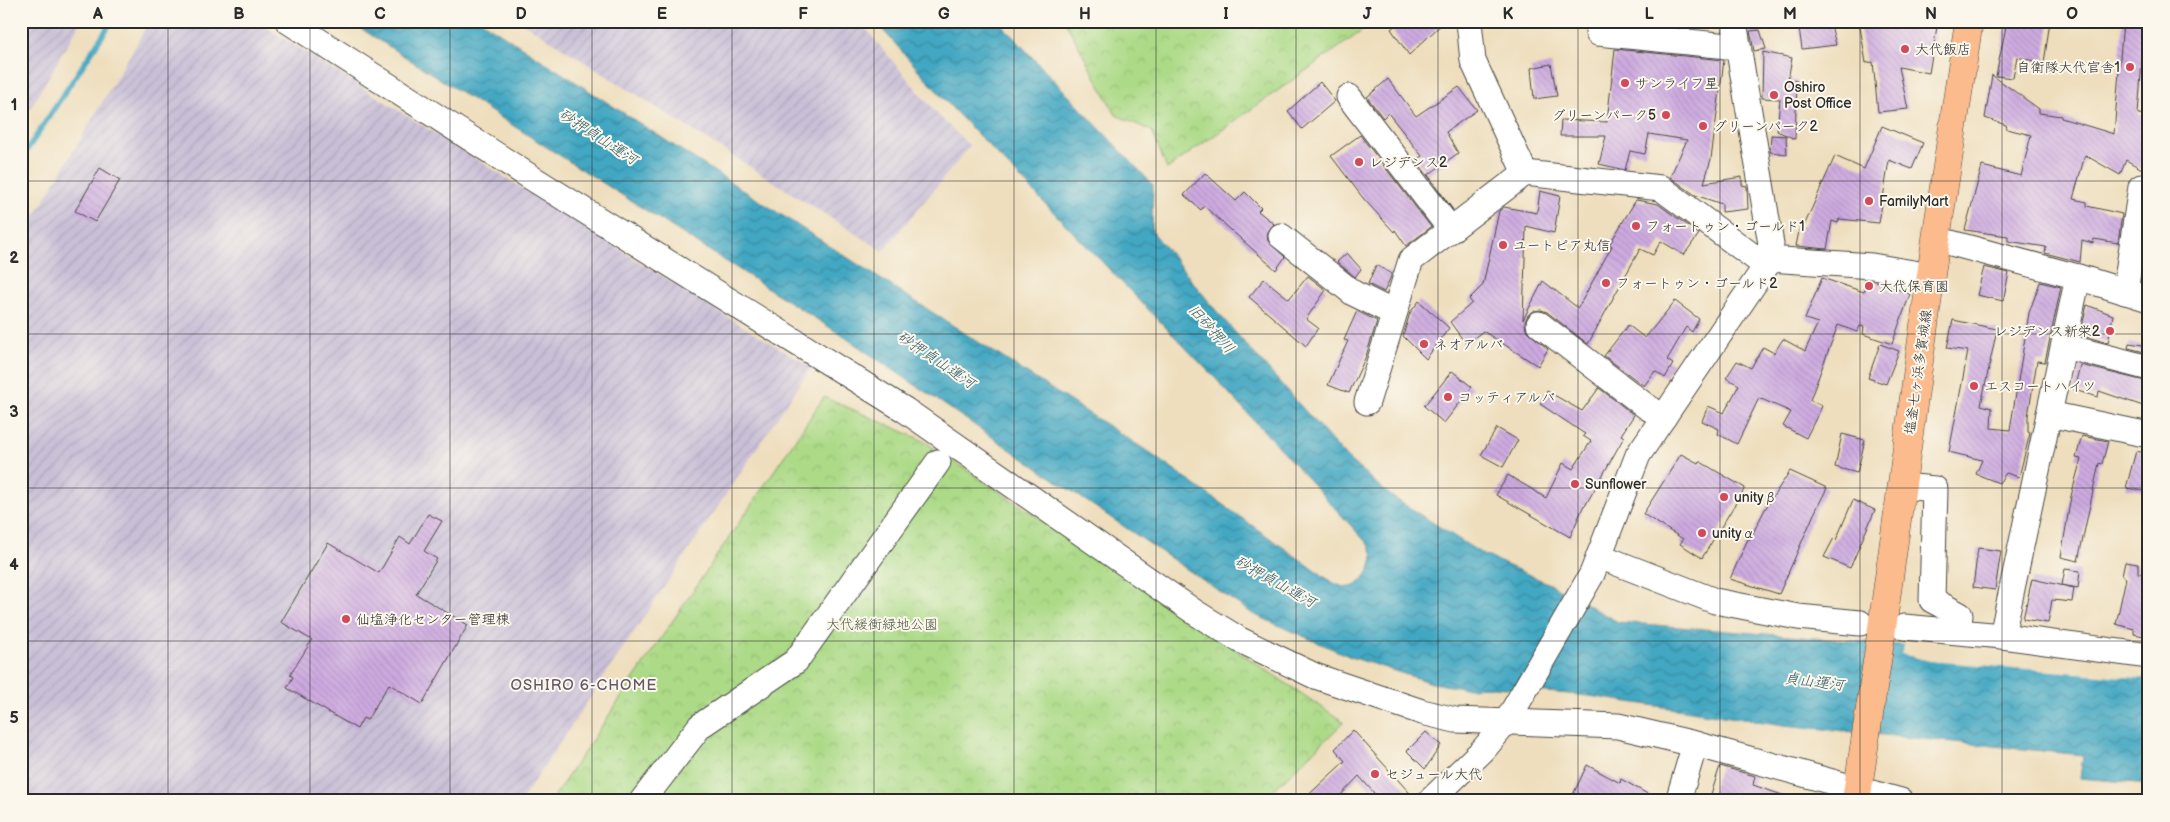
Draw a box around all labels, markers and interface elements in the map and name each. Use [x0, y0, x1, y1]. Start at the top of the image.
text: A [92, 5, 103, 24]
text: B [233, 5, 245, 24]
text: C [374, 5, 386, 24]
text: D [515, 5, 527, 24]
text: E [657, 5, 667, 24]
text: F [798, 5, 808, 24]
text: G [938, 5, 950, 24]
text: H [1079, 5, 1091, 24]
text: I [1223, 5, 1229, 24]
text: J [1363, 5, 1372, 24]
text: K [1503, 5, 1514, 24]
text: L [1644, 5, 1654, 24]
text: M [1783, 5, 1797, 24]
text: N [1925, 5, 1937, 24]
text: O [2066, 5, 2078, 24]
place label: 大代飯店 [1915, 41, 1971, 58]
marker: 大代飯店 [1899, 43, 1911, 55]
place label: 自衛隊大代官舎1 [2017, 59, 2120, 76]
marker: 自衛隊大代官舎1 [2124, 61, 2136, 73]
place label: サンライフ星 [1635, 75, 1718, 92]
marker: サンライフ星 [1619, 77, 1631, 89]
place label: Oshiro Post Office [1784, 79, 1852, 112]
marker: Oshiro Post Office [1768, 89, 1780, 101]
text: 1 [11, 96, 17, 115]
water label: 砂押貞山運河 [555, 105, 643, 171]
place label: グリーンパーク5 [1551, 107, 1656, 124]
marker: グリーンパーク5 [1660, 109, 1672, 121]
place label: グリーンパーク2 [1713, 118, 1819, 135]
marker: グリーンパーク2 [1697, 120, 1709, 132]
place label: レジデンス2 [1369, 154, 1448, 171]
marker: レジデンス2 [1353, 156, 1365, 168]
place label: FamilyMart [1879, 193, 1949, 210]
marker: FamilyMart [1863, 195, 1875, 207]
place label: フォートゥン・ゴールド1 [1646, 218, 1805, 235]
marker: フォートゥン・ゴールド1 [1630, 220, 1642, 232]
place label: ユートピア丸信 [1513, 237, 1610, 254]
marker: ユートピア丸信 [1497, 239, 1509, 251]
text: 2 [9, 249, 19, 268]
place label: フォートゥン・ゴールド2 [1616, 275, 1778, 292]
marker: フォートゥン・ゴールド2 [1600, 277, 1612, 289]
place label: 大代保育園 [1879, 278, 1949, 295]
marker: 大代保育園 [1863, 280, 1875, 292]
water label: 旧砂押川 [1184, 300, 1238, 358]
street label: 塩釜七ヶ浜多賀城線 [1901, 308, 1935, 436]
place label: レジデンス新栄2 [1994, 323, 2101, 340]
marker: レジデンス新栄2 [2104, 325, 2116, 337]
water label: 砂押貞山運河 [893, 327, 980, 394]
place label: ネオアルバ [1434, 336, 1503, 353]
marker: ネオアルバ [1418, 338, 1430, 350]
place label: エスコートハイツ [1984, 378, 2096, 395]
marker: エスコートハイツ [1968, 380, 1980, 392]
place label: コッティアルバ [1458, 389, 1555, 406]
marker: コッティアルバ [1442, 391, 1454, 403]
text: 3 [9, 403, 19, 422]
place label: Sunflower [1585, 476, 1647, 493]
marker: Sunflower [1569, 478, 1581, 490]
place label: unityβ [1734, 489, 1778, 506]
marker: unityβ [1718, 491, 1730, 503]
place label: unityα [1712, 525, 1756, 542]
marker: unityα [1696, 527, 1708, 539]
water label: 砂押貞山運河 [1231, 552, 1321, 613]
text: 4 [9, 556, 19, 575]
place label: 仙塩浄化センター管理棟 [356, 611, 510, 628]
marker: 仙塩浄化センター管理棟 [340, 613, 352, 625]
park label: 大代緩衝緑地公園 [826, 616, 938, 633]
water label: 貞山運河 [1783, 669, 1847, 695]
district label: OSHIRO 6-CHOME [511, 676, 657, 695]
text: 5 [9, 709, 19, 728]
place label: セジュール大代 [1385, 766, 1482, 783]
marker: セジュール大代 [1369, 768, 1381, 780]

